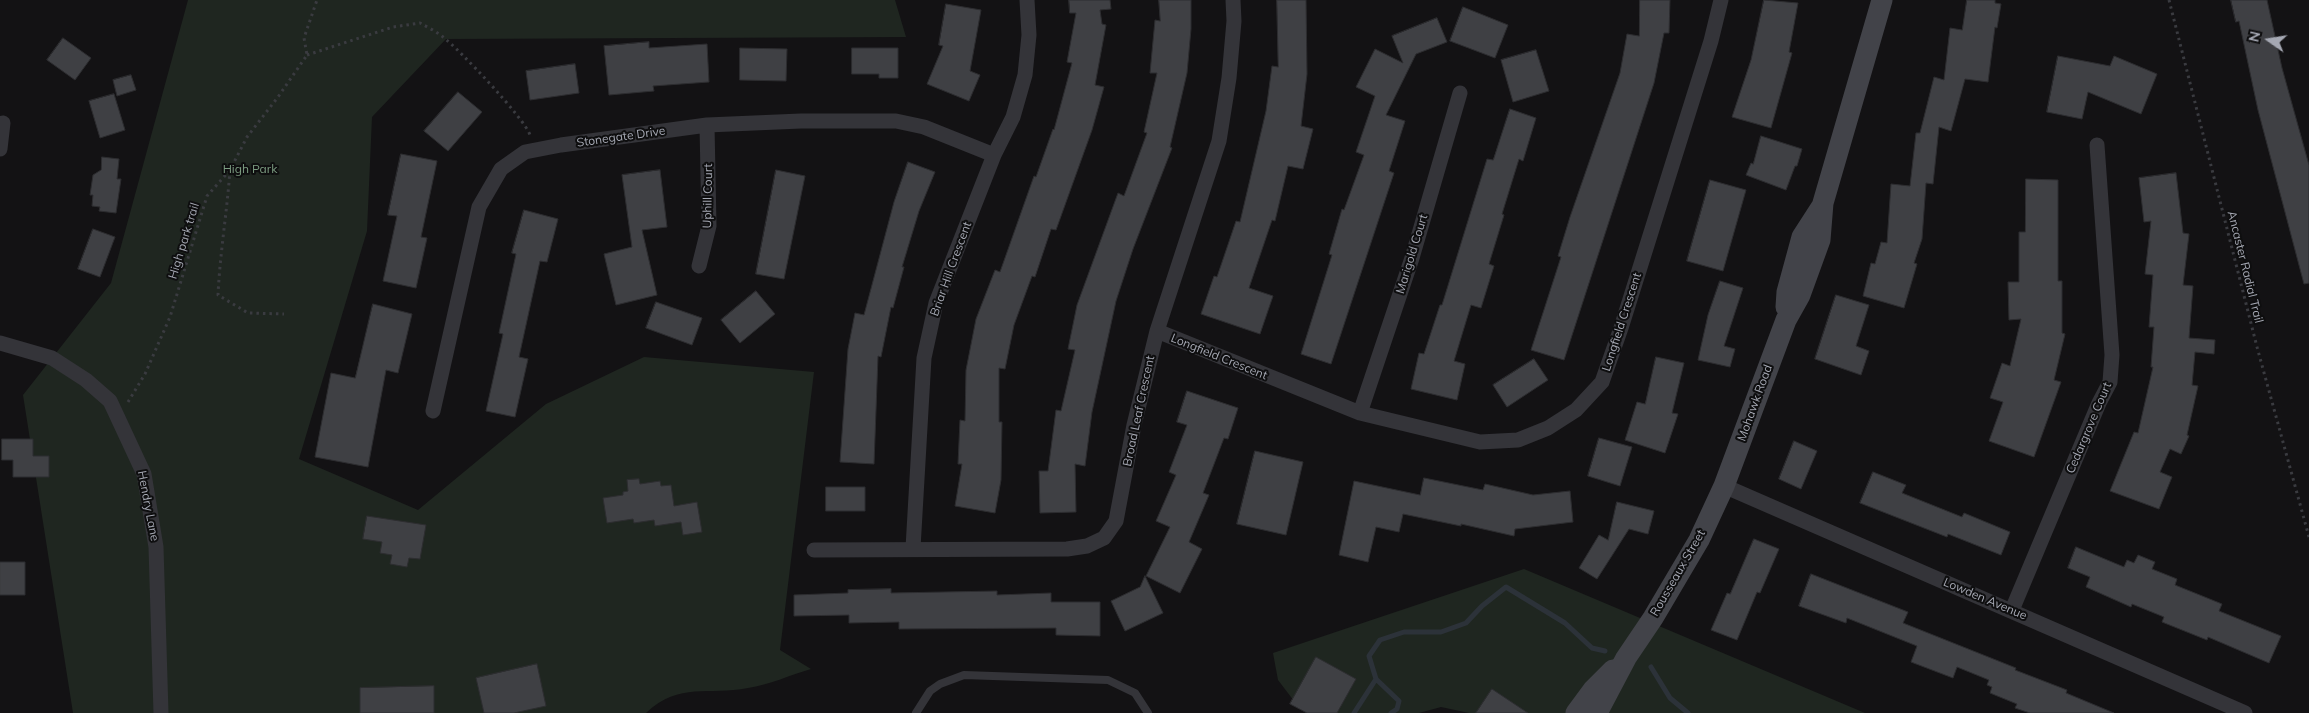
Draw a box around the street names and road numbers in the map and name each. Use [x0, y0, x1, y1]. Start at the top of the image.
street label: Stonegate Drive [576, 124, 666, 150]
street label: Uphill Court [700, 163, 716, 229]
street label: High park trail [166, 201, 202, 281]
street label: Ancaster Radial Trail [2224, 209, 2266, 325]
street label: Marigold Court [1393, 212, 1431, 296]
street label: Briar Hill Crescent [927, 220, 975, 318]
street label: Longfield Crescent [1599, 271, 1645, 373]
street label: Longfield Crescent [1169, 331, 1269, 383]
street label: Broad Leaf Crescent [1120, 354, 1158, 468]
street label: Mohawk Road [1734, 363, 1776, 443]
street label: Cedargrove Court [2063, 380, 2115, 476]
street label: Hendry Lane [134, 470, 162, 542]
street label: Rousseaux Street [1647, 527, 1709, 619]
street label: Lowden Avenue [1941, 575, 2029, 623]

